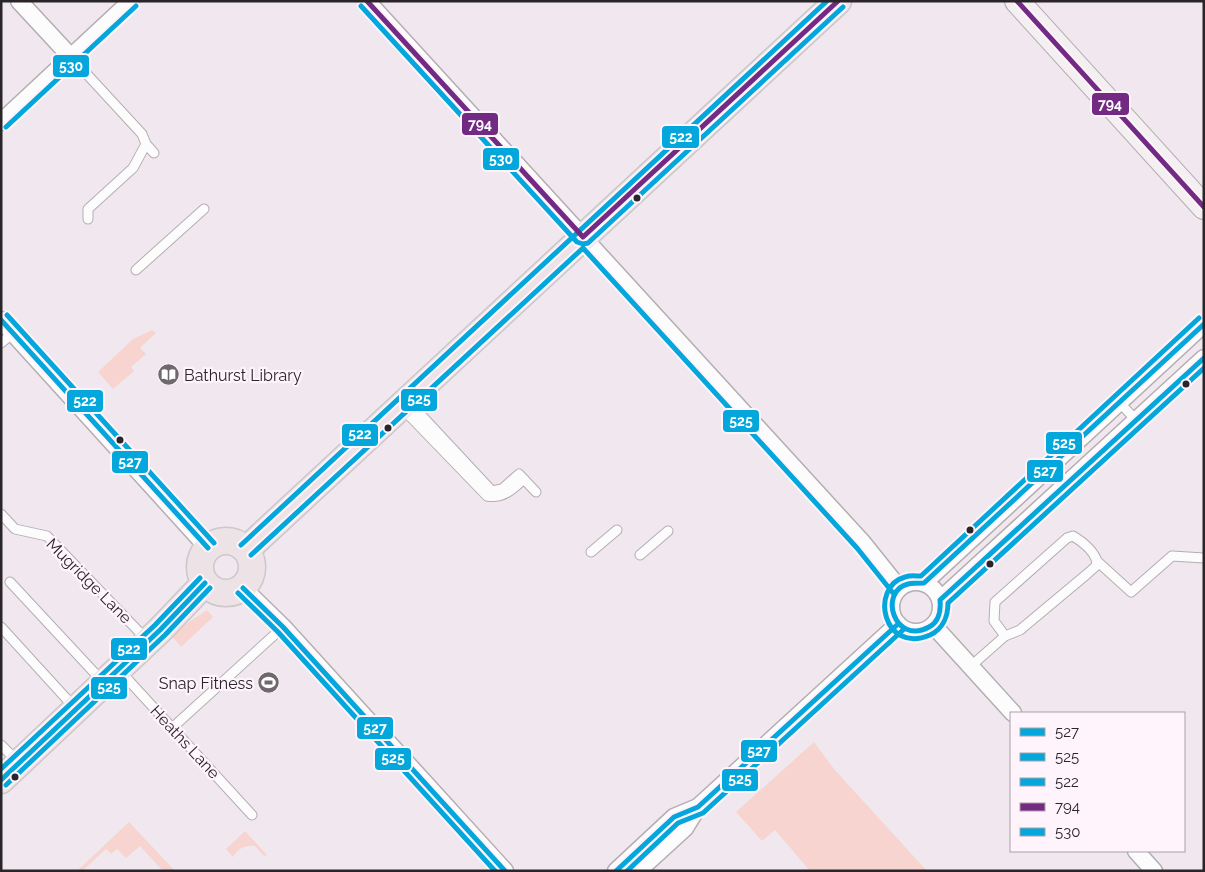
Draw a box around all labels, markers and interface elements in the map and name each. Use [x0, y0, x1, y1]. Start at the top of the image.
line badge: 530 [52, 54, 90, 78]
text: 530 [59, 58, 83, 74]
line badge: 794 [1091, 92, 1130, 116]
text: 794 [1098, 96, 1122, 112]
line badge: 794 [461, 112, 499, 136]
text: 794 [468, 116, 492, 132]
line badge: 522 [661, 125, 700, 149]
text: 522 [669, 129, 693, 145]
line badge: 530 [482, 147, 520, 171]
text: 530 [489, 151, 513, 167]
unlabelled marker [632, 193, 642, 203]
library icon: Bathurst Library [156, 363, 180, 387]
place label: Bathurst Library [184, 366, 302, 385]
unlabelled marker [1181, 379, 1191, 389]
line badge: 525 [400, 388, 438, 412]
line badge: 522 [66, 389, 104, 413]
text: 525 [407, 391, 431, 407]
text: 522 [73, 393, 97, 409]
line badge: 525 [722, 409, 760, 433]
text: 525 [729, 413, 753, 429]
line badge: 522 [341, 423, 379, 447]
unlabelled marker [383, 423, 393, 433]
text: 522 [348, 426, 372, 442]
line badge: 525 [1045, 431, 1083, 455]
unlabelled marker [115, 435, 125, 445]
text: 525 [1052, 435, 1076, 451]
line badge: 527 [111, 450, 149, 474]
text: 527 [118, 454, 142, 470]
line badge: 527 [1026, 459, 1064, 483]
text: 527 [1033, 463, 1057, 479]
unlabelled marker [965, 525, 975, 535]
street label: Mugridge Lane [42, 534, 136, 628]
unlabelled marker [985, 559, 995, 569]
line badge: 522 [110, 637, 148, 661]
text: 522 [117, 641, 141, 657]
sports icon: Snap Fitness [257, 671, 281, 695]
place label: Snap Fitness [159, 674, 253, 693]
line badge: 525 [90, 676, 128, 700]
text: 525 [97, 679, 121, 695]
street label: Heaths Lane [146, 702, 224, 782]
legend [1010, 712, 1185, 852]
line badge: 527 [356, 716, 394, 740]
text: 527 [363, 720, 387, 736]
text: 527 [1055, 723, 1079, 741]
line badge: 527 [740, 739, 778, 763]
text: 527 [747, 743, 771, 759]
line badge: 525 [374, 747, 412, 771]
text: 525 [1055, 748, 1079, 766]
text: 525 [381, 750, 405, 766]
line badge: 525 [721, 768, 759, 792]
text: 525 [728, 771, 752, 787]
unlabelled marker [10, 772, 20, 782]
text: 522 [1055, 773, 1079, 791]
text: 794 [1055, 798, 1080, 816]
text: 530 [1055, 823, 1080, 841]

